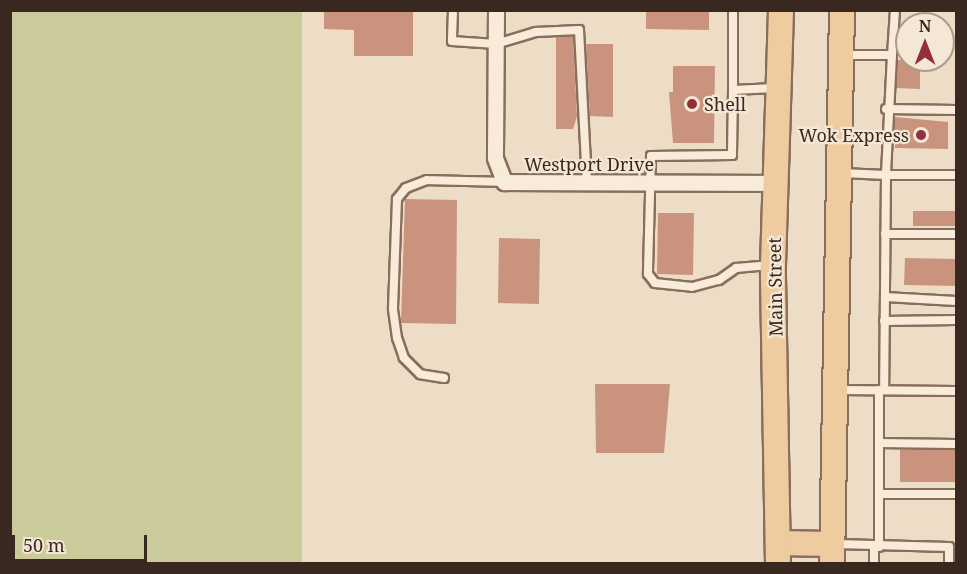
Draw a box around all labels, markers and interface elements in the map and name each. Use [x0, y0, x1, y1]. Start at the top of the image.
north arrow [895, 12, 955, 72]
text: N [919, 15, 931, 37]
place label: Shell [704, 93, 746, 115]
marker: Shell [685, 97, 699, 111]
place label: Wok Express [799, 124, 909, 146]
marker: Wok Express [914, 128, 928, 142]
street label: Westport Drive [524, 153, 654, 175]
street label: Main Street [763, 237, 787, 337]
scale bar [15, 523, 150, 561]
text: 50 m [23, 533, 65, 557]

